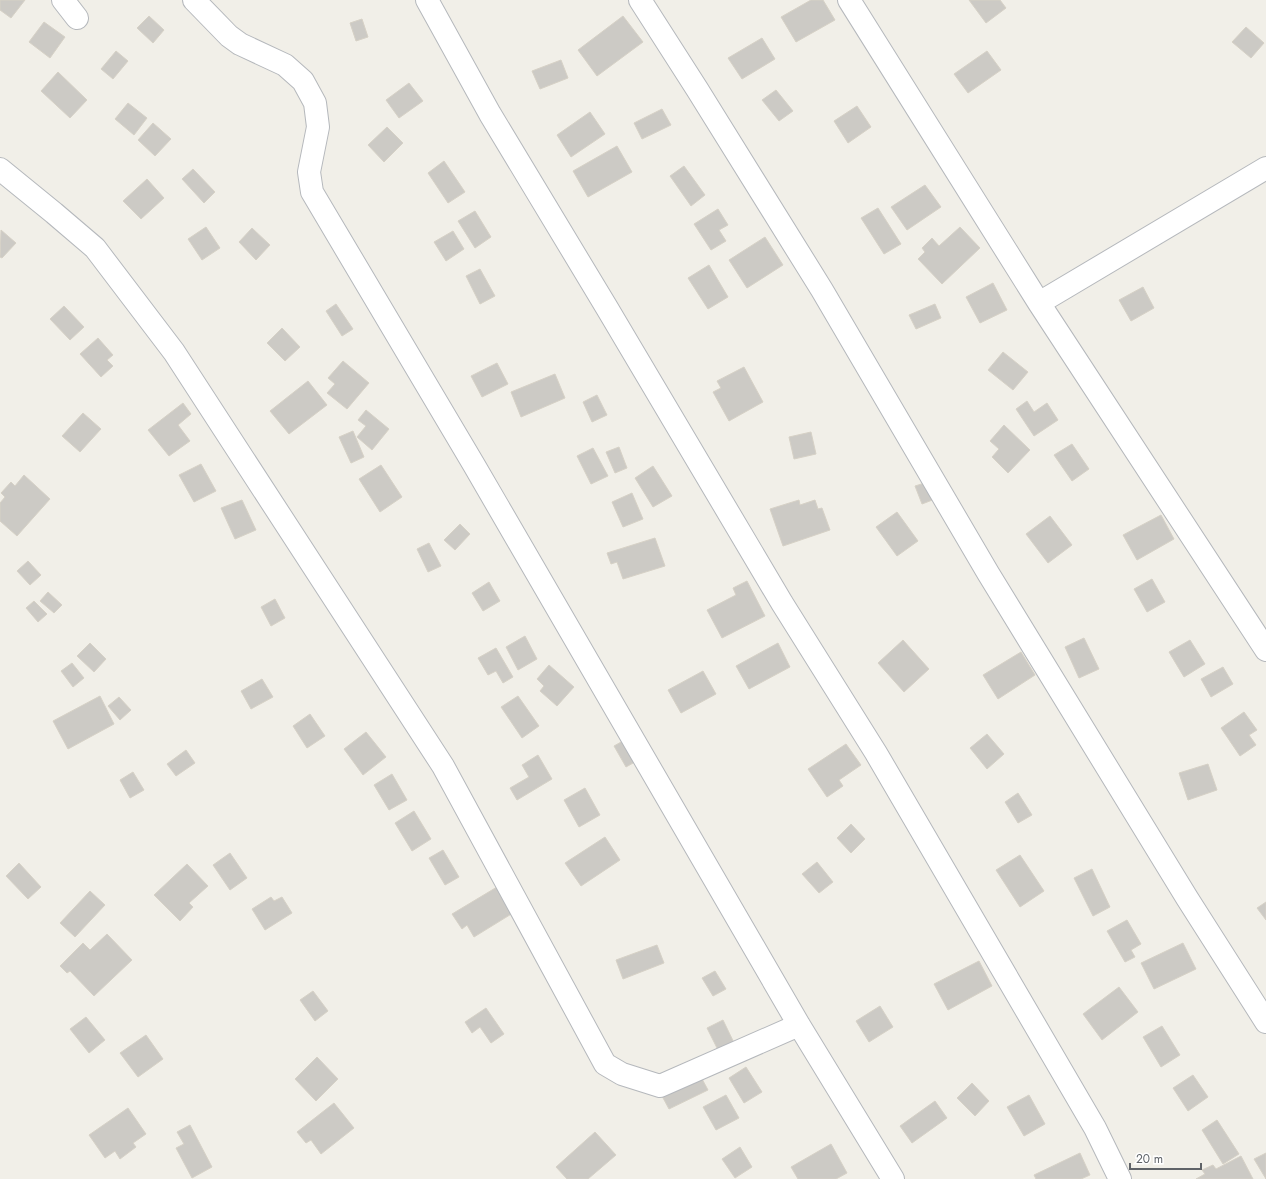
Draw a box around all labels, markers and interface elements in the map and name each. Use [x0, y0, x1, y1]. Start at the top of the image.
scale bar [1130, 1145, 1201, 1171]
text: 20 m [1136, 1150, 1163, 1168]

